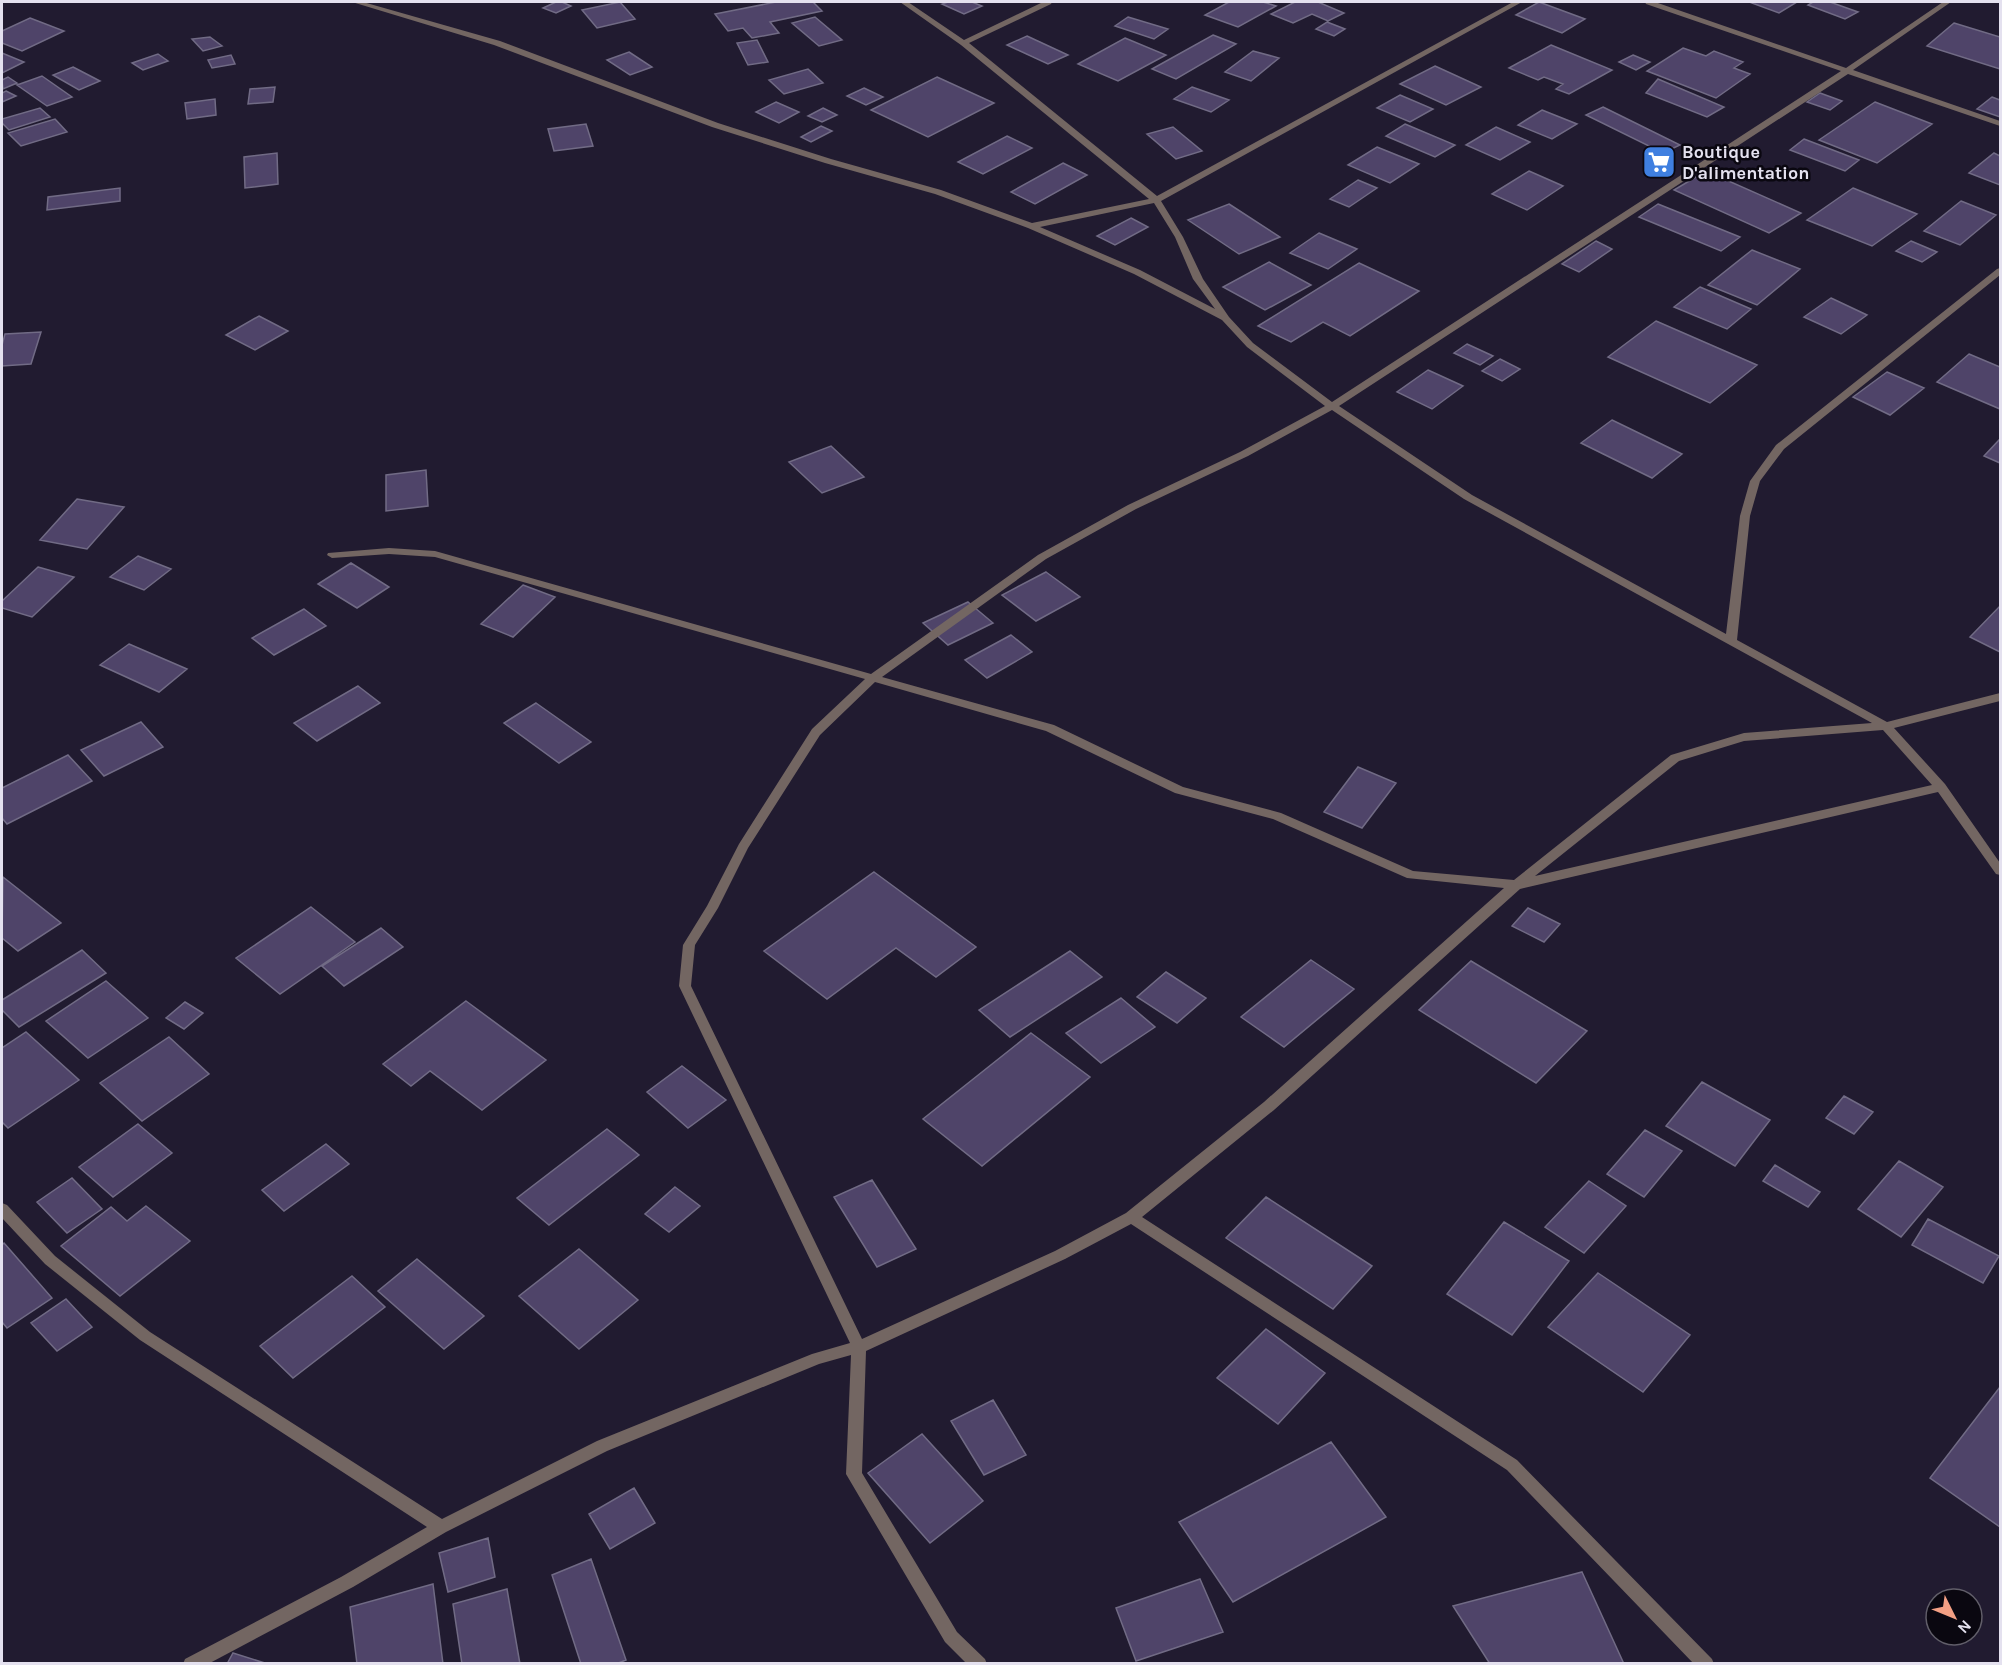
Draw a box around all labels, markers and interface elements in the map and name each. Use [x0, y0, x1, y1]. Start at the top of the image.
place label: Boutique D'alimentation [1682, 141, 1809, 184]
supermarket icon: Boutique D'alimentation [1641, 144, 1677, 180]
north arrow [1924, 1587, 1984, 1647]
text: N [1954, 1616, 1975, 1638]

